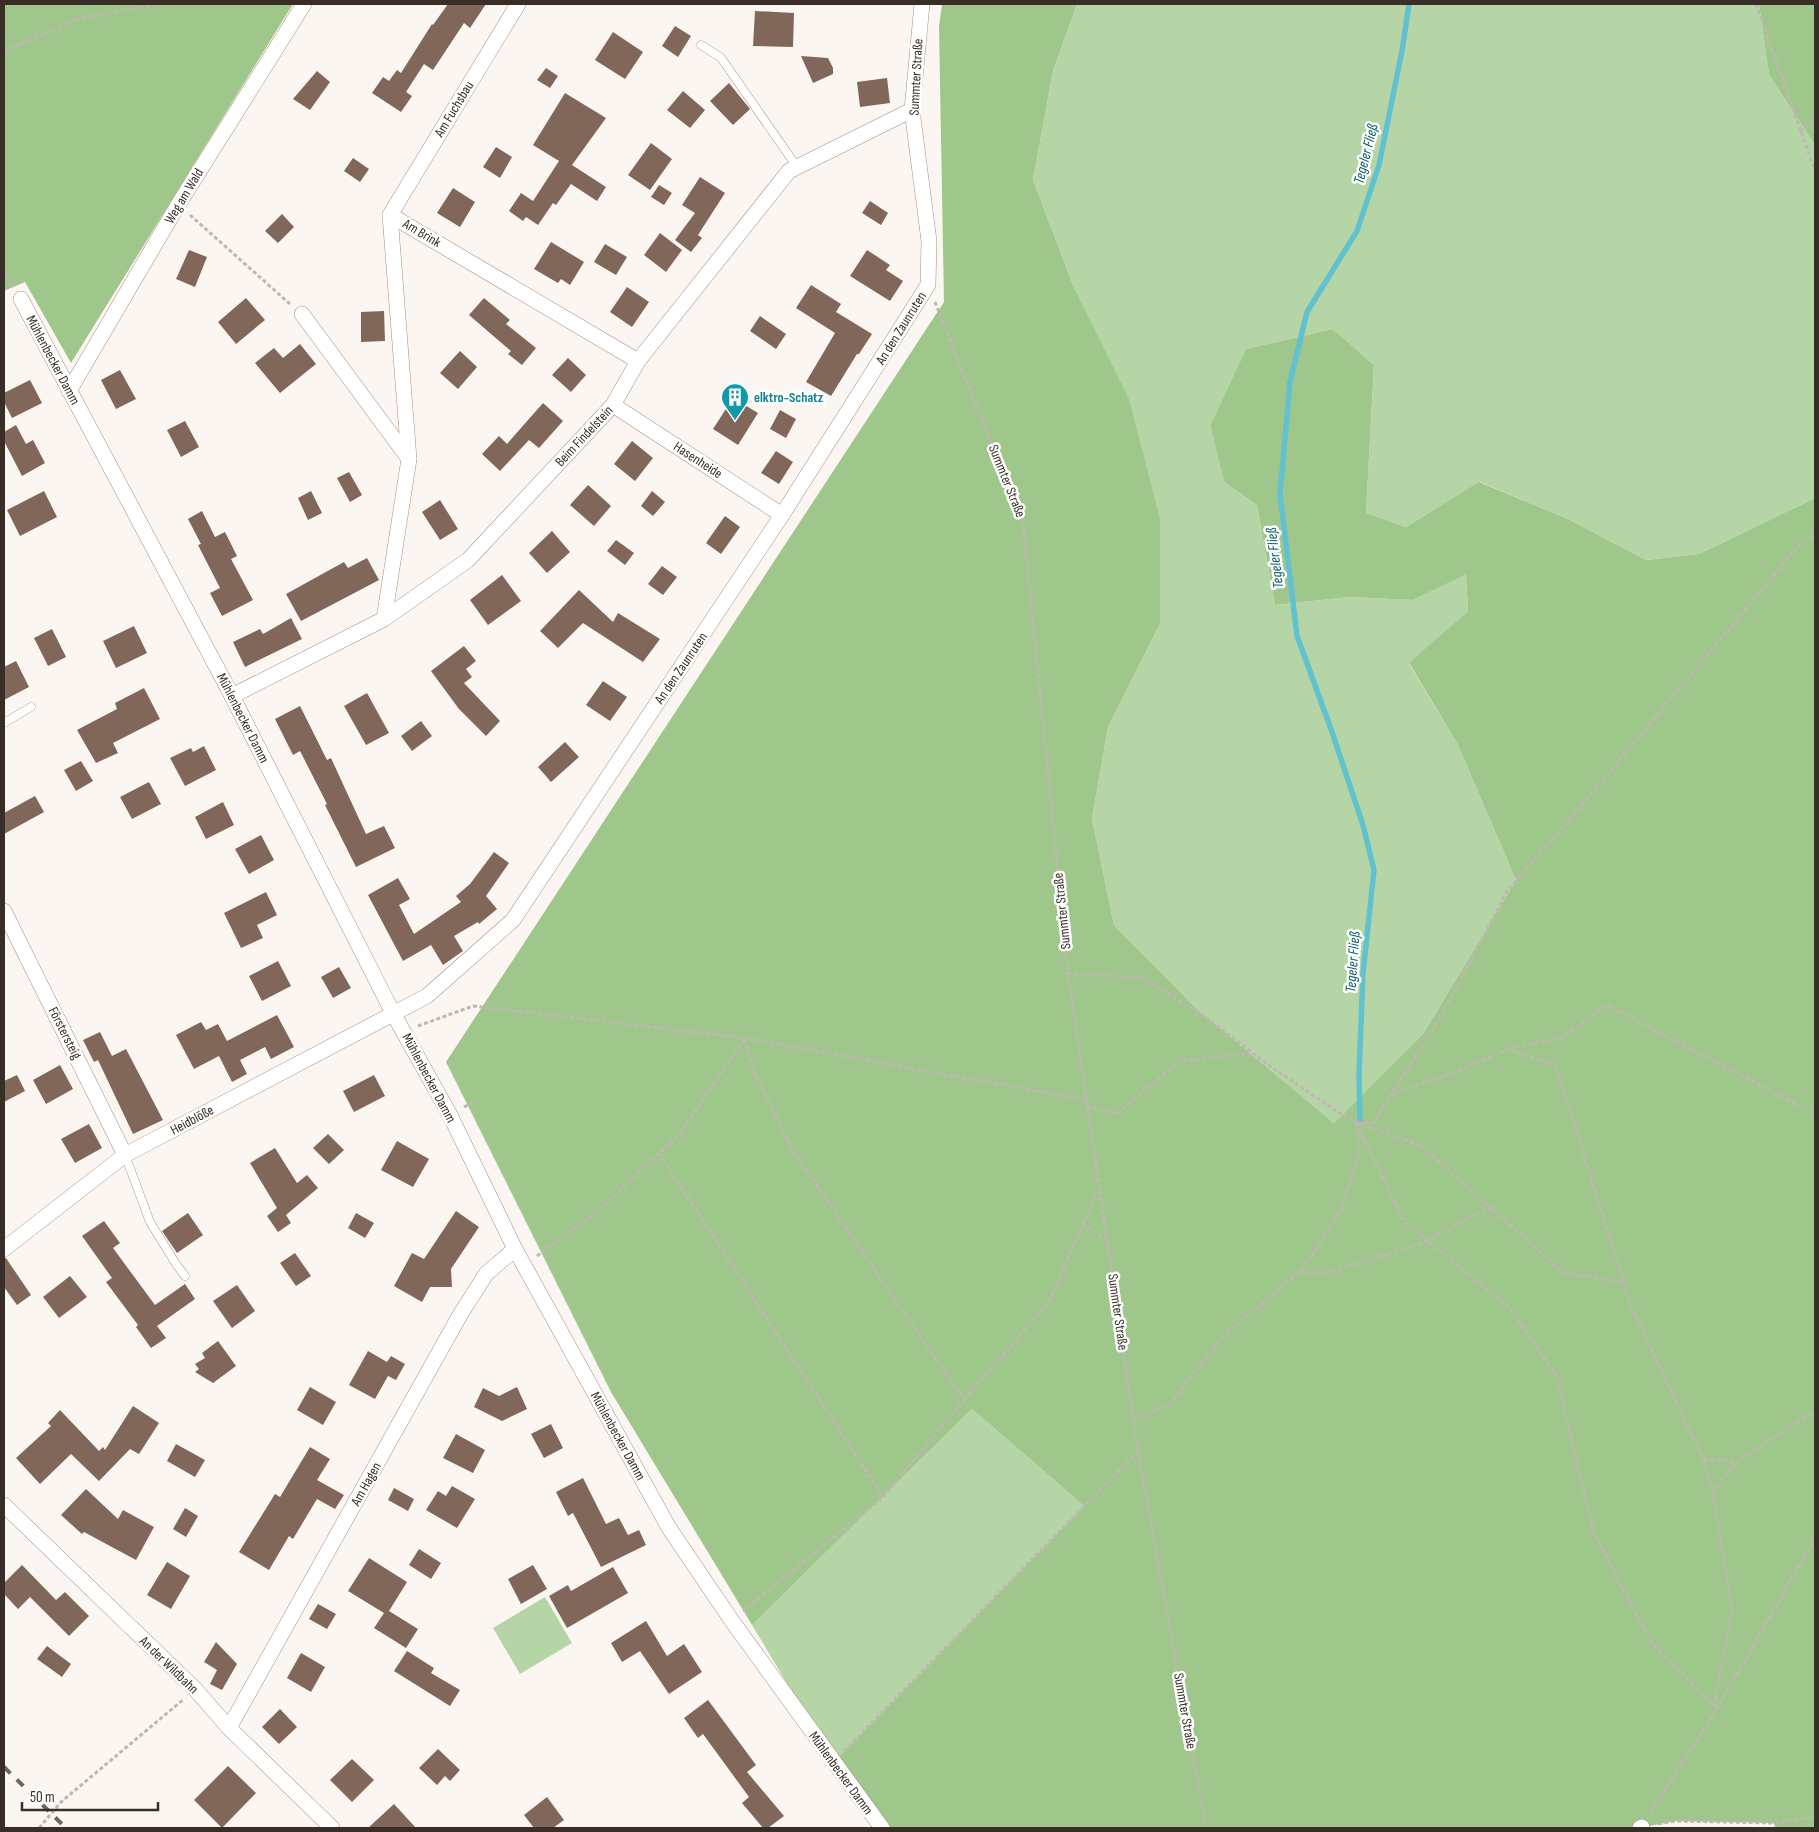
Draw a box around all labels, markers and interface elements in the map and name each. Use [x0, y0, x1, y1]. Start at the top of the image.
street label: Summter Straße [905, 38, 927, 116]
street label: Am Fuchsbau [430, 78, 477, 141]
water label: Tegeler Fließ [1349, 122, 1383, 186]
street label: Weg am Wald [161, 165, 207, 227]
street label: Am Brink [399, 214, 445, 251]
street label: An den Zaunruten [871, 288, 930, 368]
street label: Mühlenbecker Damm [22, 312, 84, 408]
building icon: elktro-Schatz [720, 382, 750, 421]
place label: elktro-Schatz [754, 389, 824, 406]
street label: Beim Findelstein [551, 402, 617, 470]
street label: Hasenheide [670, 438, 726, 482]
street label: Summter Straße [985, 442, 1029, 520]
water label: Tegeler Fließ [1262, 526, 1288, 590]
street label: An den Zaunruten [650, 629, 711, 708]
street label: Mühlenbecker Damm [213, 670, 273, 766]
street label: Summter Straße [1050, 872, 1074, 950]
water label: Tegeler Fließ [1341, 931, 1365, 993]
street label: Förstersteig [45, 1004, 86, 1062]
street label: Mühlenbecker Damm [398, 1030, 460, 1126]
street label: Heidblöße [167, 1101, 217, 1139]
street label: Summter Straße [1104, 1273, 1132, 1351]
street label: Mühlenbecker Damm [587, 1389, 649, 1483]
street label: Am Hagen [347, 1459, 385, 1510]
street label: An der Wildbahn [135, 1632, 202, 1697]
street label: Summter Straße [1170, 1672, 1200, 1750]
street label: Mühlenbecker Damm [805, 1728, 877, 1818]
scale bar [22, 1780, 159, 1812]
text: 50 m [30, 1788, 55, 1807]

